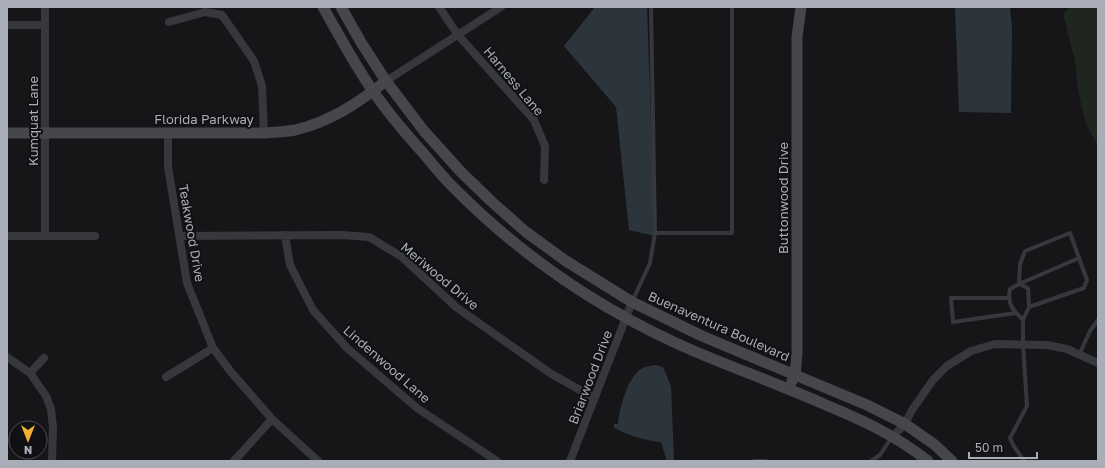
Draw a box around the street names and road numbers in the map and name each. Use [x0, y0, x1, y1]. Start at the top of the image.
street label: Harness Lane [480, 43, 548, 119]
street label: Kumquat Lane [25, 76, 41, 166]
street label: Florida Parkway [154, 111, 255, 127]
street label: Buttonwood Drive [775, 142, 791, 254]
street label: Teakwood Drive [176, 183, 208, 283]
street label: Meriwood Drive [398, 239, 482, 313]
street label: Buenaventura Boulevard [646, 288, 792, 364]
street label: Lindenwood Lane [340, 322, 434, 406]
street label: Briarwood Drive [565, 328, 615, 426]

